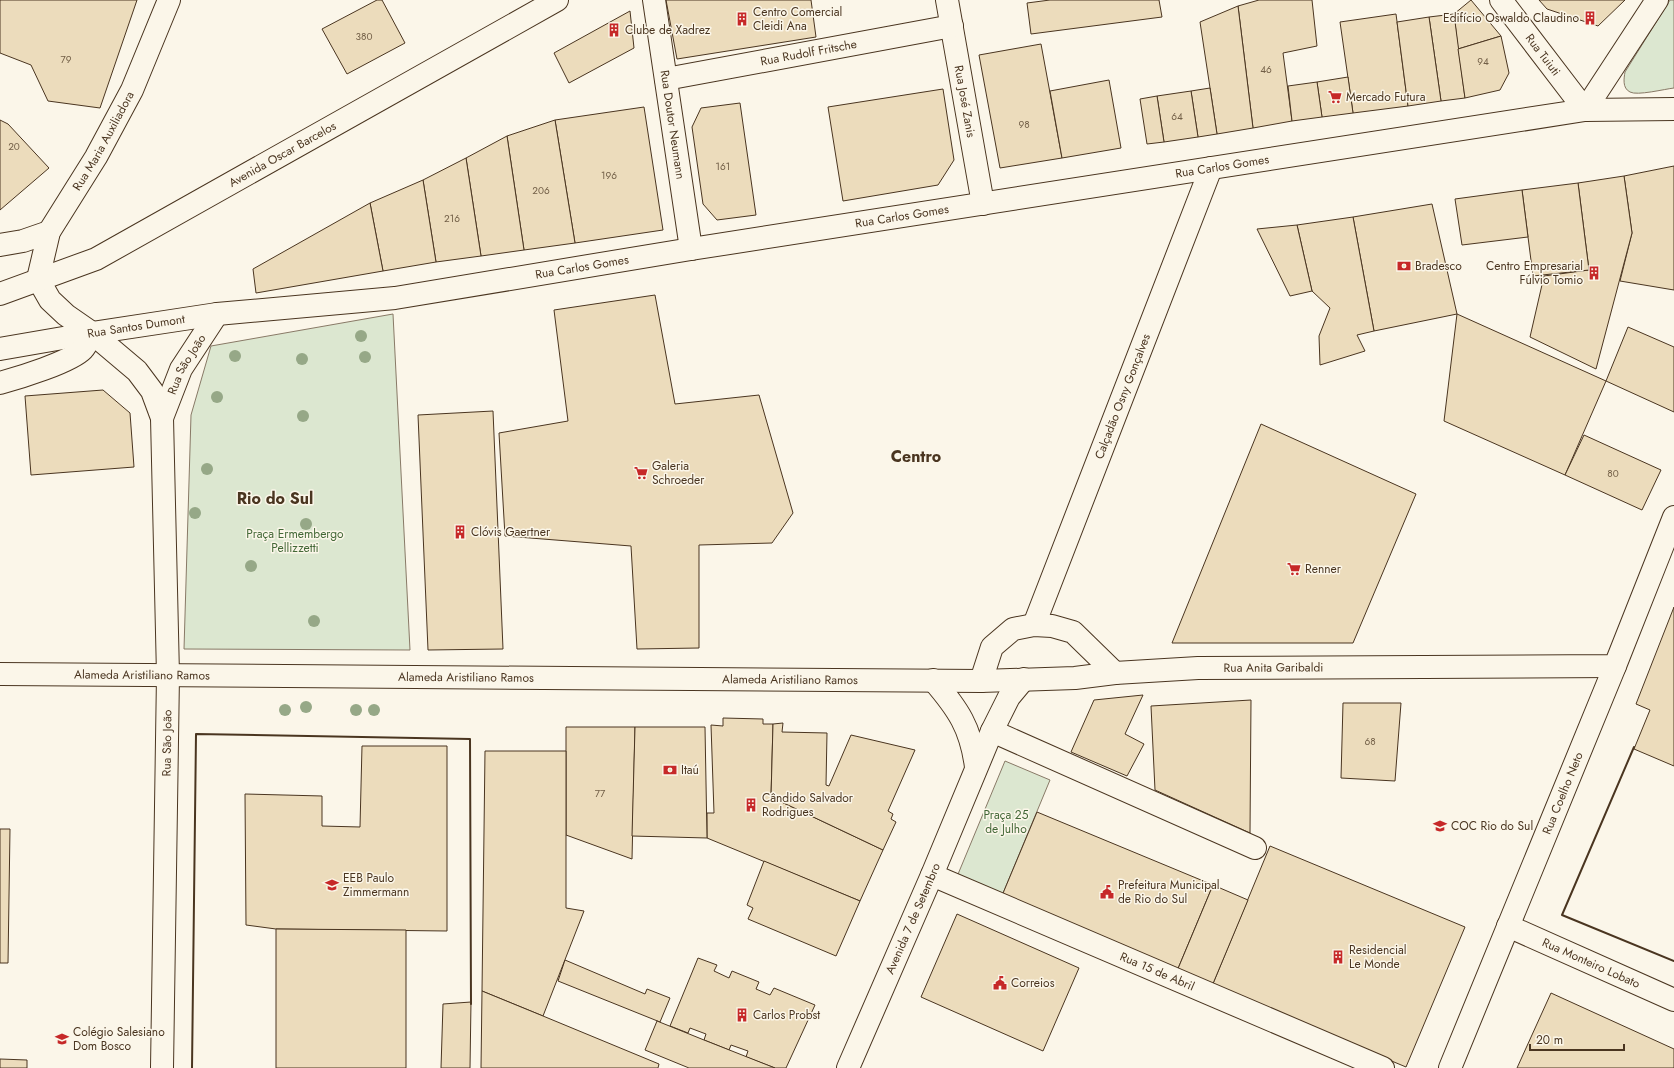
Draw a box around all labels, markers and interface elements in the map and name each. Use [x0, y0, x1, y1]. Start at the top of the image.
place label: Centro Comercial Cleidi Ana [753, 3, 842, 35]
place label: Edifício Oswaldo Claudino [1443, 9, 1579, 27]
building icon: Edifício Oswaldo Claudino [1582, 10, 1598, 26]
building icon: Centro Comercial Cleidi Ana [734, 11, 750, 27]
place label: Clube de Xadrez [625, 21, 711, 39]
building icon: Clube de Xadrez [606, 22, 622, 38]
house number: 380 [356, 29, 372, 44]
street label: Rua Tuiuti [1521, 30, 1565, 80]
street label: Rua Rudolf Fritsche [759, 35, 858, 70]
house number: 79 [60, 52, 72, 67]
house number: 94 [1477, 54, 1489, 69]
house number: 46 [1260, 62, 1272, 77]
street label: Rua José Zanis [950, 64, 980, 139]
street label: Rua Doutor Neumann [656, 69, 690, 180]
street label: Rua Maria Auxiliadora [68, 88, 139, 194]
place label: Mercado Futura [1346, 88, 1426, 106]
supermarket icon: Mercado Futura [1327, 89, 1343, 105]
house number: 64 [1171, 109, 1183, 124]
street label: Avenida Oscar Barcelos [226, 117, 339, 192]
house number: 98 [1018, 117, 1030, 132]
house number: 20 [8, 139, 20, 154]
street label: Rua Carlos Gomes [1174, 150, 1270, 183]
house number: 161 [716, 159, 730, 174]
house number: 196 [601, 168, 617, 183]
house number: 206 [532, 183, 550, 198]
street label: Rua Carlos Gomes [854, 200, 950, 232]
house number: 216 [444, 211, 460, 226]
street label: Rua Carlos Gomes [534, 250, 630, 284]
place label: Bradesco [1415, 257, 1462, 275]
place label: Centro Empresarial Fúlvio Tomio [1486, 257, 1583, 289]
bank icon: Bradesco [1396, 258, 1412, 274]
building icon: Centro Empresarial Fúlvio Tomio [1586, 265, 1602, 281]
street label: Rua Santos Dumont [86, 310, 186, 343]
street label: Rua São João [163, 330, 211, 397]
street label: Calçadão Osny Gonçalves [1090, 331, 1155, 462]
district label: Centro [891, 445, 941, 468]
place label: Galeria Schroeder [652, 457, 705, 489]
supermarket icon: Galeria Schroeder [633, 465, 649, 481]
house number: 80 [1607, 466, 1619, 481]
district label: Rio do Sul [237, 487, 313, 510]
place label: Clóvis Gaertner [471, 523, 551, 541]
building icon: Clóvis Gaertner [452, 524, 468, 540]
park label: Praça Ermembergo Pellizzetti [246, 525, 344, 557]
place label: Renner [1305, 560, 1342, 578]
supermarket icon: Renner [1286, 561, 1302, 577]
street label: Rua Anita Garibaldi [1224, 658, 1323, 677]
street label: Alameda Aristiliano Ramos [74, 666, 210, 684]
street label: Alameda Aristiliano Ramos [398, 668, 534, 687]
street label: Alameda Aristiliano Ramos [722, 670, 858, 689]
street label: Rua São João [157, 709, 176, 777]
house number: 68 [1364, 734, 1376, 749]
street label: Rua Coelho Neto [1538, 749, 1588, 837]
place label: Itaú [681, 761, 699, 779]
bank icon: Itaú [662, 762, 678, 778]
house number: 77 [595, 786, 606, 801]
place label: Cândido Salvador Rodrigues [762, 789, 854, 821]
building icon: Cândido Salvador Rodrigues [743, 797, 759, 813]
park label: Praça 25 de Julho [984, 806, 1029, 838]
place label: COC Rio do Sul [1451, 817, 1533, 835]
school or university icon: COC Rio do Sul [1432, 818, 1448, 834]
street label: Avenida 7 de Setembro [881, 860, 945, 977]
place label: EEB Paulo Zimmermann [343, 869, 409, 901]
place label: Prefeitura Municipal de Rio do Sul [1118, 876, 1220, 908]
school or university icon: EEB Paulo Zimmermann [324, 877, 340, 893]
public building icon: Prefeitura Municipal de Rio do Sul [1099, 884, 1115, 900]
street label: Rua Monteiro Lobato [1539, 933, 1643, 993]
place label: Residencial Le Monde [1349, 941, 1407, 973]
street label: Rua 15 de Abril [1117, 947, 1197, 995]
building icon: Residencial Le Monde [1330, 949, 1346, 965]
place label: Correios [1011, 974, 1055, 992]
public building icon: Correios [992, 975, 1008, 991]
place label: Carlos Probst [753, 1006, 820, 1024]
building icon: Carlos Probst [734, 1007, 750, 1023]
place label: Colégio Salesiano Dom Bosco [73, 1023, 165, 1055]
scale bar [1530, 1026, 1624, 1052]
school or university icon: Colégio Salesiano Dom Bosco [54, 1031, 70, 1047]
text: 20 m [1536, 1031, 1563, 1049]

